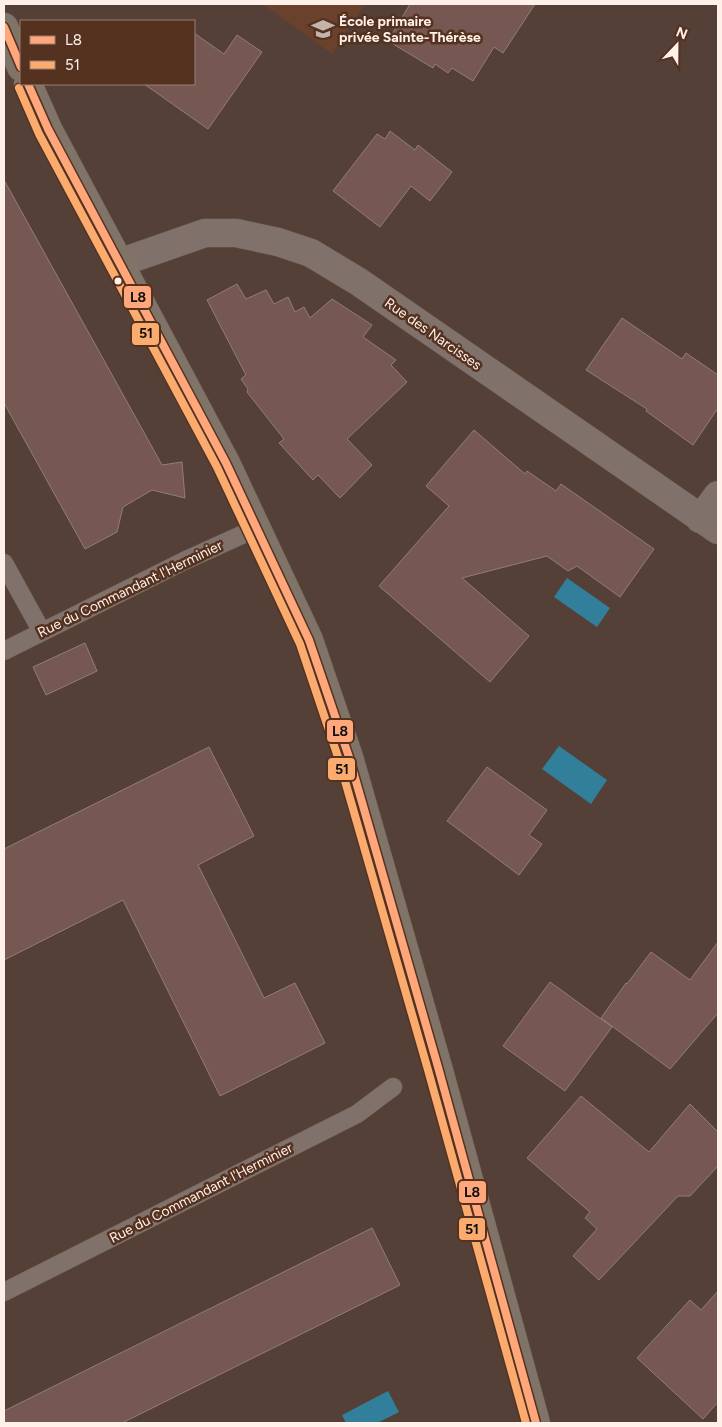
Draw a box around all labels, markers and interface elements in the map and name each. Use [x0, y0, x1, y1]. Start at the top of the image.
place label: École primaire privée Sainte-Thérèse [339, 13, 481, 46]
school or university icon: École primaire privée Sainte-Thérèse [310, 16, 336, 42]
legend [20, 20, 195, 85]
north arrow [652, 20, 702, 70]
text: N [673, 24, 690, 43]
text: L8 [65, 31, 82, 49]
text: 51 [65, 56, 80, 74]
unlabelled marker [113, 276, 123, 286]
line badge: L8 [123, 285, 152, 309]
text: L8 [130, 289, 146, 306]
street label: Rue des Narcisses [381, 294, 485, 374]
line badge: 51 [131, 322, 160, 346]
text: 51 [139, 325, 153, 342]
street label: Rue du Commandant l'Herminier [35, 537, 225, 641]
line badge: L8 [326, 719, 354, 743]
text: L8 [332, 723, 348, 740]
line badge: 51 [327, 757, 356, 781]
text: 51 [335, 761, 349, 778]
street label: Rue du Commandant l'Herminier [107, 1139, 296, 1247]
line badge: L8 [458, 1180, 487, 1204]
text: L8 [464, 1184, 480, 1201]
line badge: 51 [458, 1217, 486, 1241]
text: 51 [465, 1221, 479, 1238]

